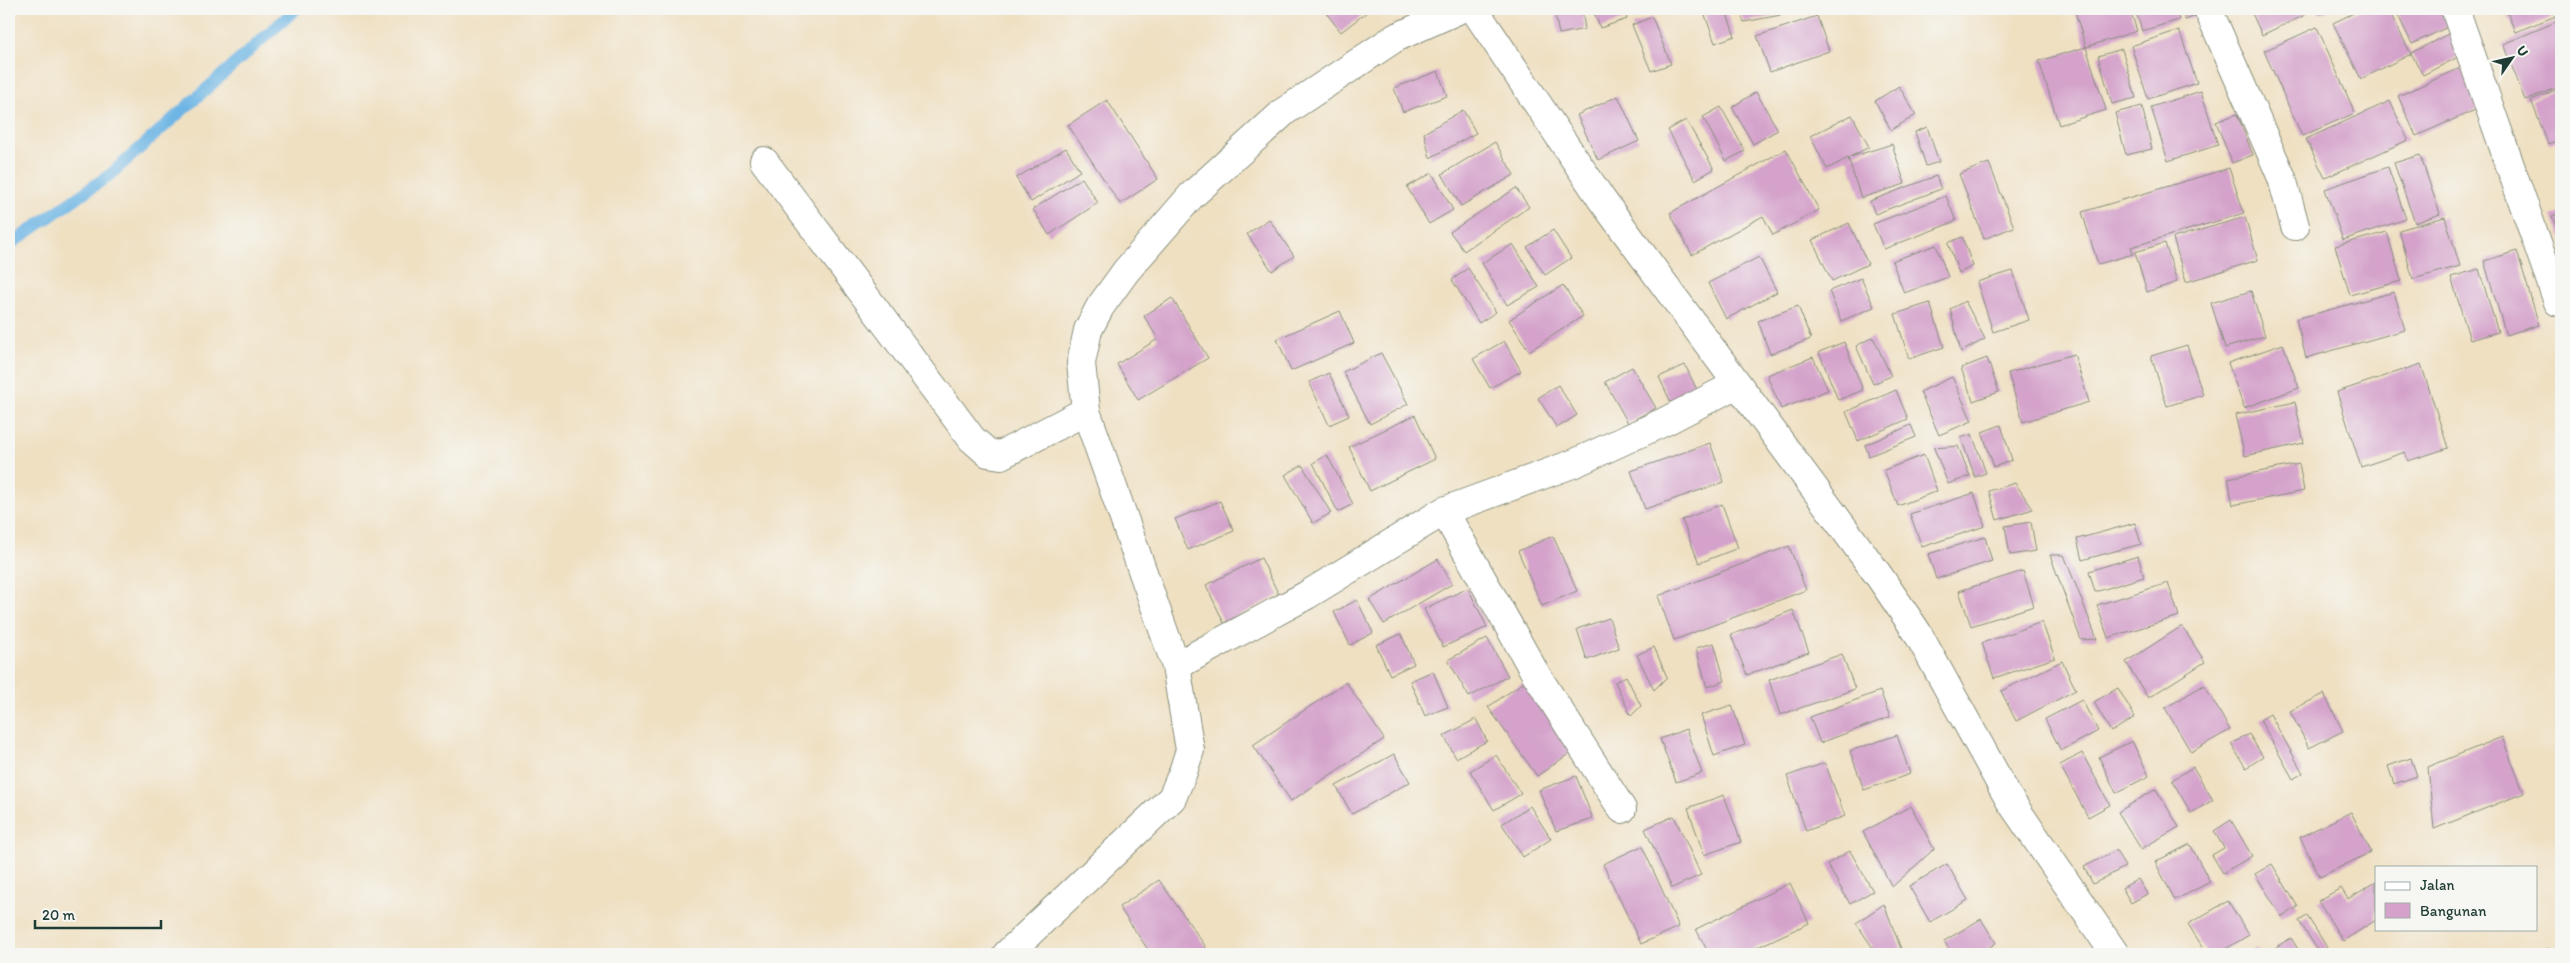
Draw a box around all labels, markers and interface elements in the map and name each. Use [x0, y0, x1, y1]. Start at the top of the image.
north arrow [2488, 32, 2538, 82]
text: U [2513, 42, 2532, 60]
legend [2375, 866, 2538, 930]
text: Jalan [2420, 876, 2454, 894]
scale bar [35, 898, 161, 930]
text: Bangunan [2420, 902, 2487, 920]
text: 20 m [42, 906, 76, 924]

